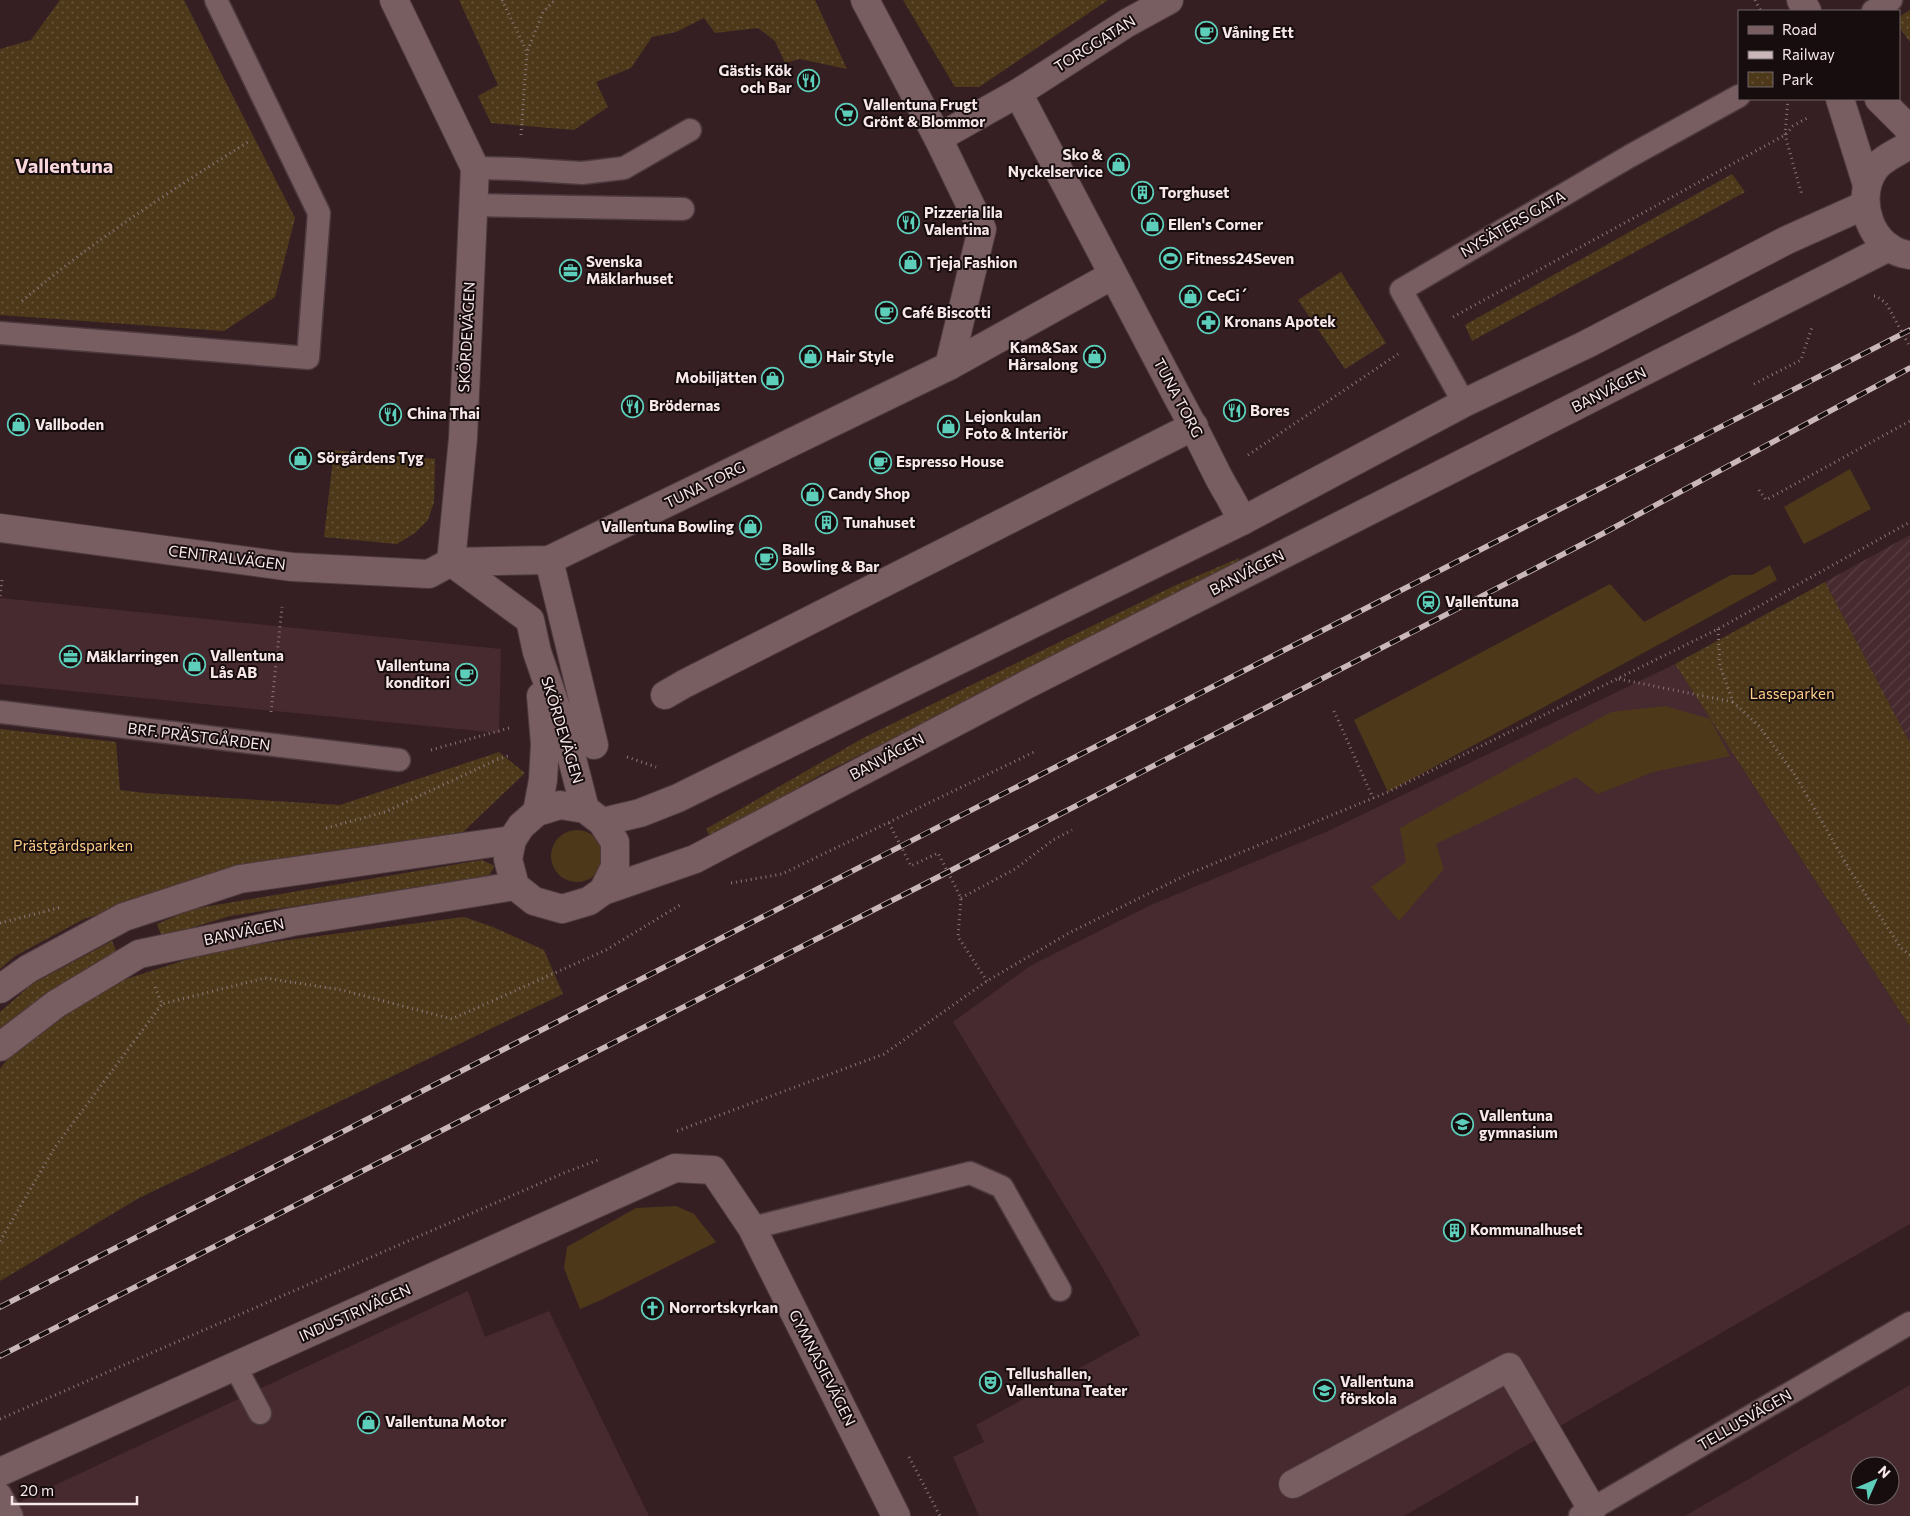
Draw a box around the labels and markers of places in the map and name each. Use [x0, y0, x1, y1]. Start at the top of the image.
cafe icon: Våning Ett [1194, 21, 1218, 45]
place label: Våning Ett [1222, 23, 1294, 41]
place label: Gästis Kök och Bar [719, 61, 792, 96]
restaurant icon: Gästis Kök och Bar [796, 68, 820, 92]
place label: Vallentuna Frugt Grönt & Blommor [863, 95, 985, 130]
supermarket icon: Vallentuna Frugt Grönt & Blommor [835, 102, 859, 126]
place label: Sko & Nyckelservice [1008, 145, 1104, 180]
shop icon: Sko & Nyckelservice [1107, 152, 1131, 176]
building icon: Torghuset [1131, 181, 1155, 205]
place label: Torghuset [1159, 183, 1229, 201]
place label: Pizzeria lila Valentina [924, 203, 1003, 238]
restaurant icon: Pizzeria lila Valentina [896, 210, 920, 234]
shop icon: Ellen's Corner [1140, 213, 1164, 237]
place label: Ellen's Corner [1168, 215, 1263, 233]
sports icon: Fitness24Seven [1158, 247, 1182, 271]
place label: Fitness24Seven [1186, 249, 1294, 267]
shop icon: Tjeja Fashion [899, 251, 923, 275]
place label: Svenska Mäklarhuset [586, 252, 673, 287]
place label: Tjeja Fashion [927, 253, 1017, 271]
office icon: Svenska Mäklarhuset [558, 259, 582, 283]
shop icon: CeCi´ [1179, 284, 1203, 308]
place label: CeCi´ [1207, 286, 1249, 304]
cafe icon: Café Biscotti [874, 301, 898, 325]
place label: Café Biscotti [902, 303, 991, 321]
pharmacy icon: Kronans Apotek [1196, 310, 1220, 334]
place label: Kronans Apotek [1224, 312, 1336, 330]
place label: Kam&Sax Hårsalong [1008, 338, 1078, 373]
shop icon: Hair Style [798, 345, 822, 369]
shop icon: Kam&Sax Hårsalong [1082, 345, 1106, 369]
place label: Hair Style [826, 347, 894, 365]
shop icon: Mobiljätten [761, 366, 785, 390]
place label: Mobiljätten [675, 368, 757, 386]
restaurant icon: Brödernas [621, 394, 645, 418]
place label: Brödernas [649, 396, 720, 414]
restaurant icon: Bores [1222, 399, 1246, 423]
place label: Bores [1250, 401, 1290, 419]
restaurant icon: China Thai [379, 402, 403, 426]
place label: China Thai [407, 404, 480, 422]
place label: Lejonkulan Foto & Interiör [965, 407, 1068, 442]
shop icon: Vallboden [7, 413, 31, 437]
shop icon: Lejonkulan Foto & Interiör [937, 414, 961, 438]
place label: Vallboden [35, 415, 104, 433]
shop icon: Sörgårdens Tyg [289, 446, 313, 470]
place label: Sörgårdens Tyg [317, 448, 423, 466]
cafe icon: Espresso House [868, 450, 892, 474]
place label: Espresso House [896, 452, 1004, 470]
shop icon: Candy Shop [800, 482, 824, 506]
place label: Candy Shop [828, 484, 910, 502]
building icon: Tunahuset [815, 511, 839, 535]
place label: Tunahuset [843, 513, 915, 531]
shop icon: Vallentuna Bowling [738, 515, 762, 539]
place label: Vallentuna Bowling [601, 517, 734, 535]
place label: Balls Bowling & Bar [782, 540, 879, 575]
cafe icon: Balls Bowling & Bar [754, 547, 778, 571]
station icon: Vallentuna [1417, 590, 1441, 614]
place label: Vallentuna [1445, 592, 1519, 610]
office icon: Mäklarringen [58, 645, 82, 669]
place label: Vallentuna Lås AB [210, 646, 284, 681]
place label: Mäklarringen [86, 647, 179, 665]
shop icon: Vallentuna Lås AB [182, 653, 206, 677]
place label: Vallentuna konditori [376, 656, 450, 691]
cafe icon: Vallentuna konditori [454, 663, 478, 687]
place label: Vallentuna gymnasium [1479, 1106, 1558, 1141]
school or university icon: Vallentuna gymnasium [1451, 1113, 1475, 1137]
building icon: Kommunalhuset [1442, 1218, 1466, 1242]
place label: Kommunalhuset [1470, 1220, 1583, 1238]
church icon: Norrortskyrkan [641, 1296, 665, 1320]
place label: Norrortskyrkan [669, 1298, 778, 1316]
place label: Tellushallen, Vallentuna Teater [1006, 1364, 1128, 1399]
theatre icon: Tellushallen, Vallentuna Teater [978, 1371, 1002, 1395]
place label: Vallentuna förskola [1340, 1372, 1414, 1407]
school or university icon: Vallentuna förskola [1312, 1379, 1336, 1403]
shop icon: Vallentuna Motor [357, 1410, 381, 1434]
place label: Vallentuna Motor [385, 1412, 507, 1430]

